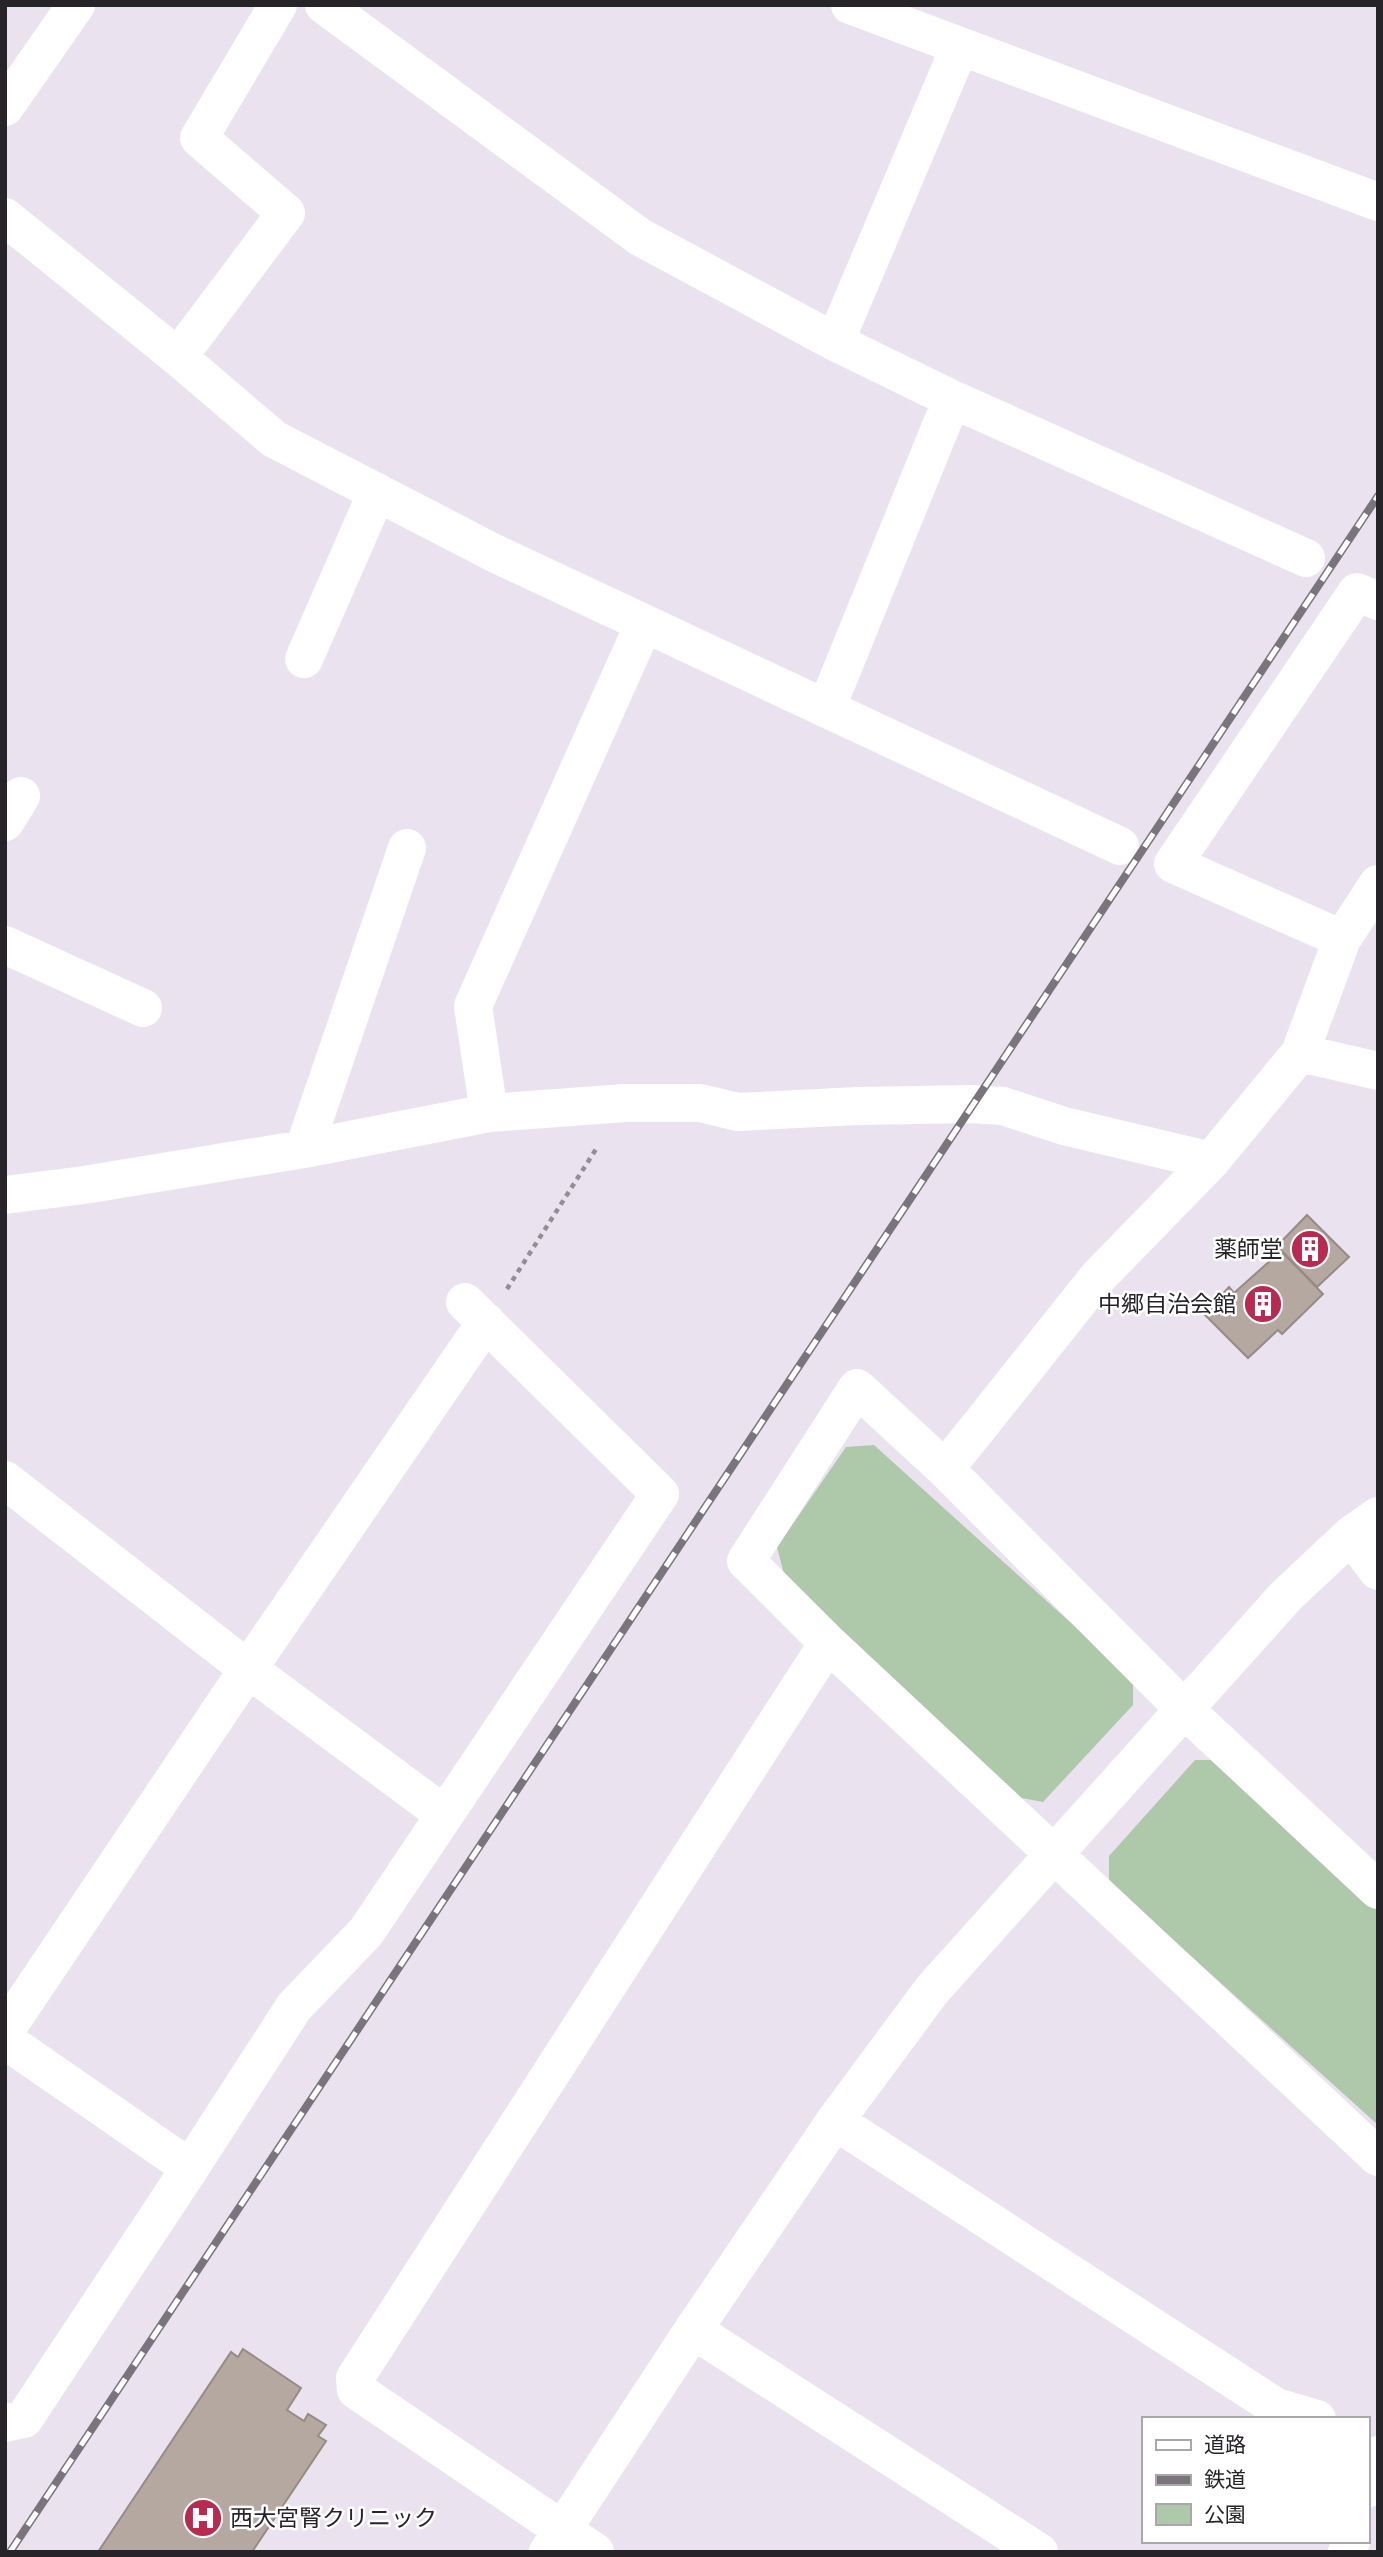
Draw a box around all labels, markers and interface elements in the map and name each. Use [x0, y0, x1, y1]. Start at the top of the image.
building icon: 薬師堂 [1289, 1228, 1331, 1270]
place label: 薬師堂 [1214, 1233, 1283, 1263]
building icon: 中郷自治会館 [1242, 1283, 1284, 1325]
place label: 中郷自治会館 [1098, 1288, 1236, 1318]
legend [1142, 2417, 1369, 2543]
text: 道路 [1204, 2430, 1246, 2458]
text: 鉄道 [1204, 2465, 1246, 2493]
hospital icon: 西大宮腎クリニック [182, 2497, 224, 2539]
text: 公園 [1204, 2500, 1246, 2528]
place label: 西大宮腎クリニック [230, 2502, 437, 2532]

